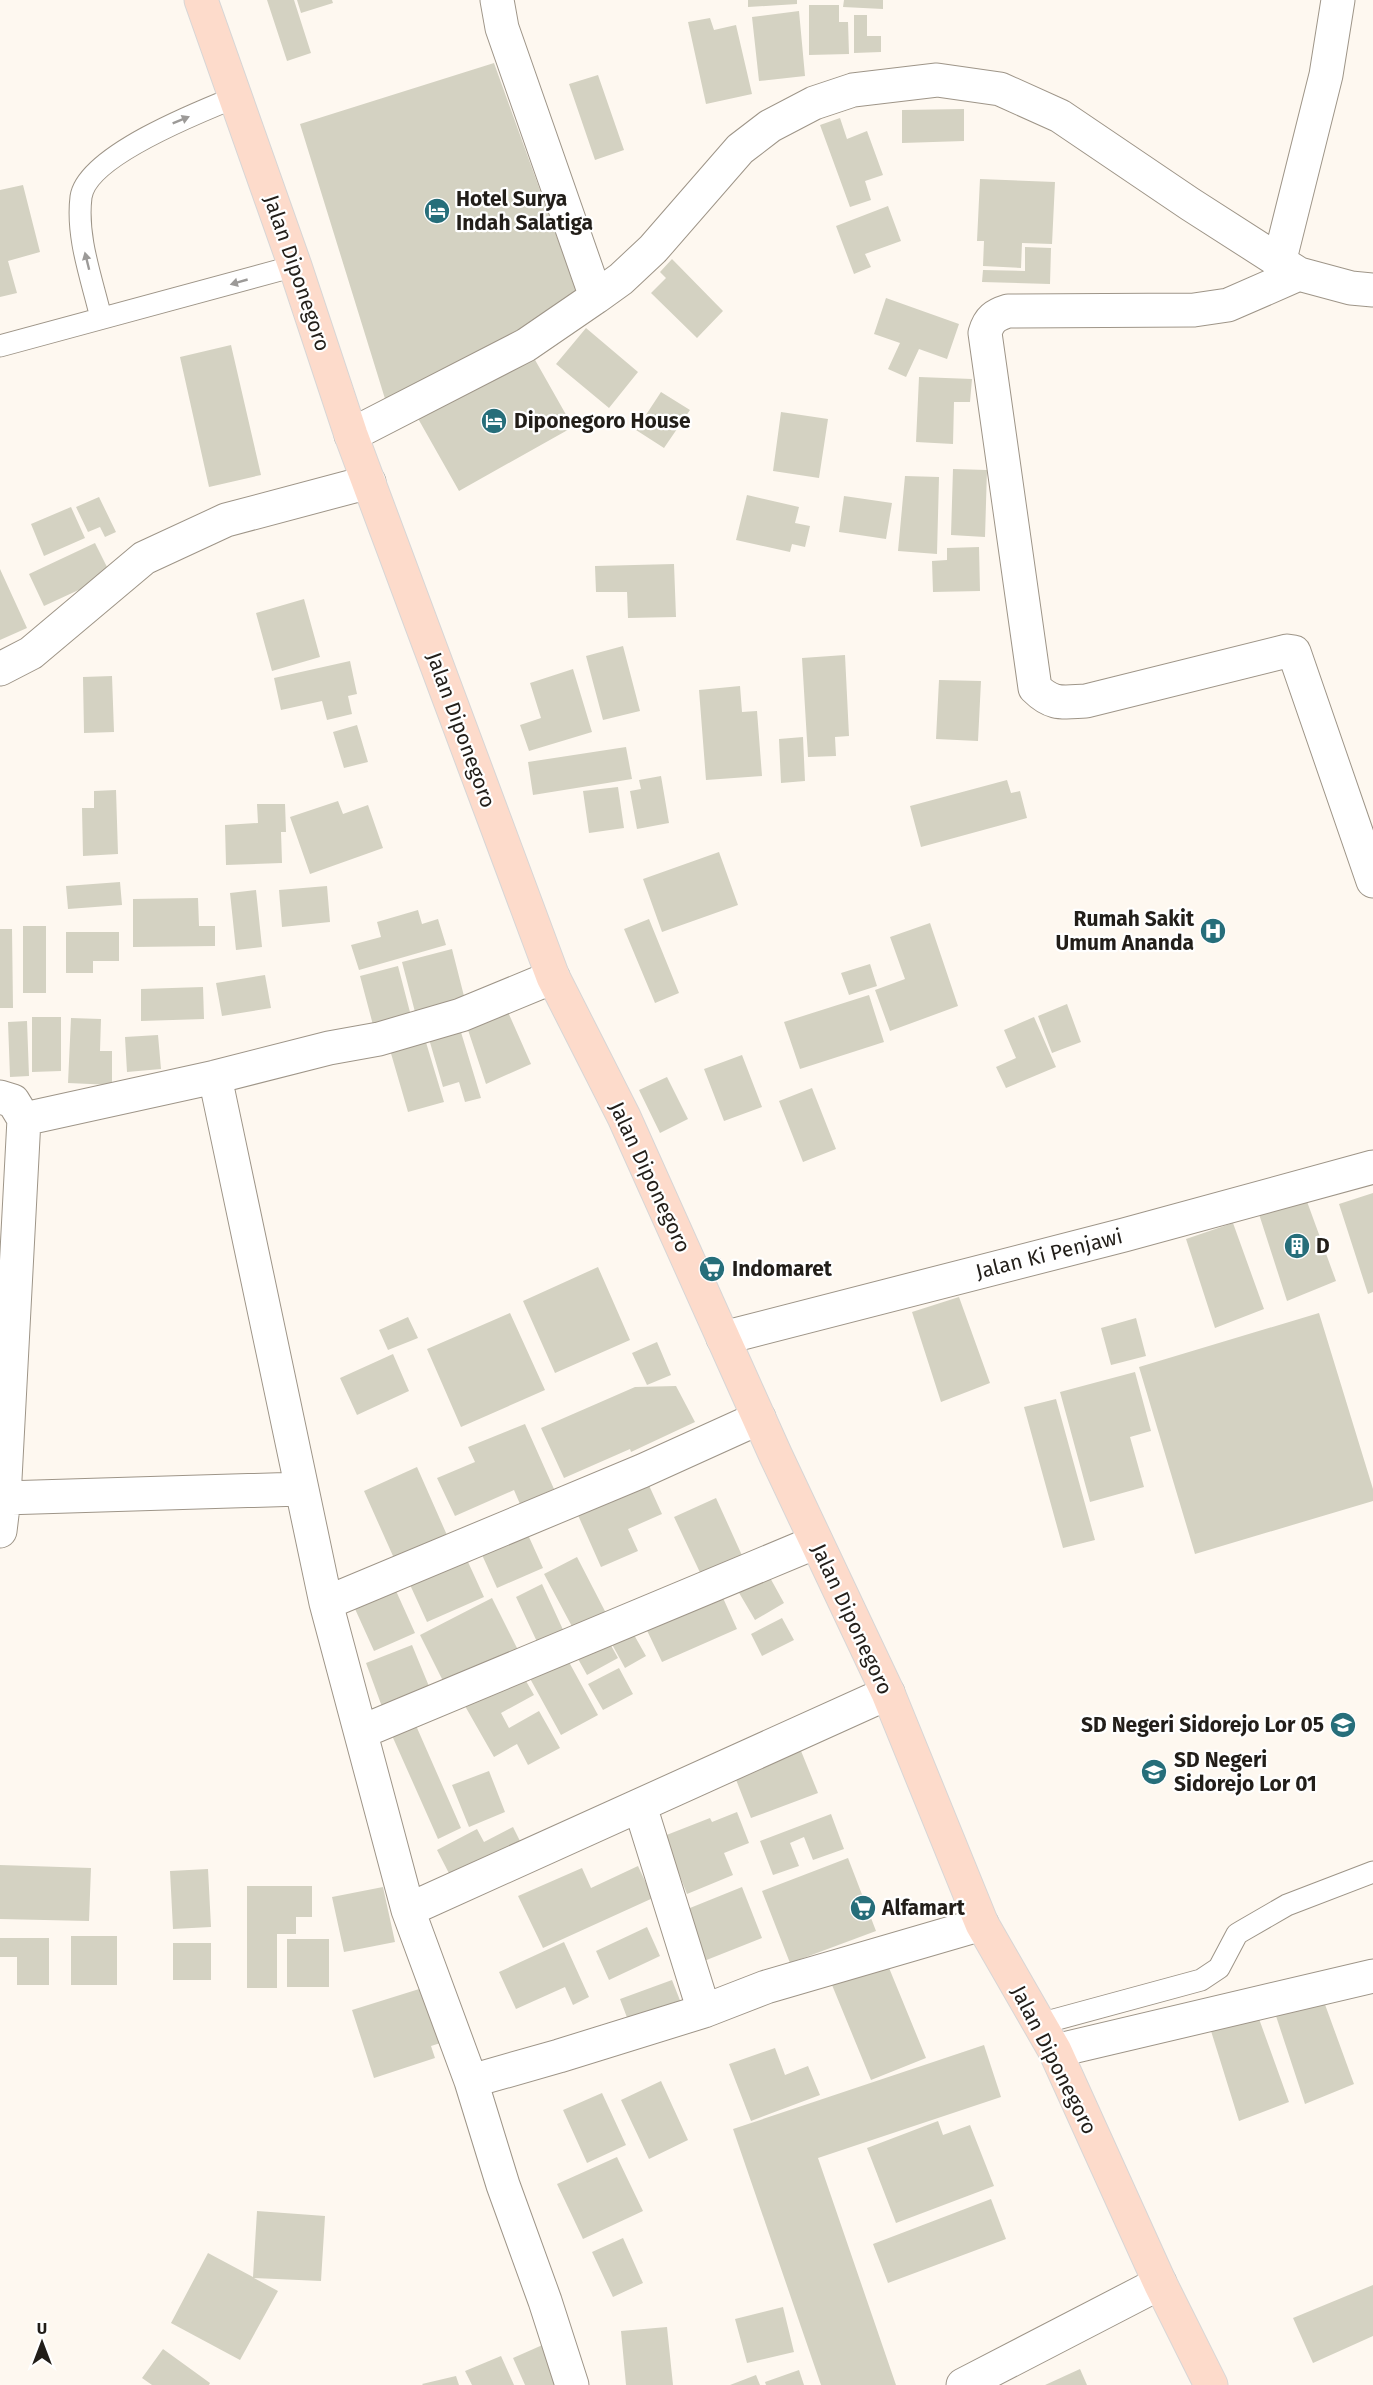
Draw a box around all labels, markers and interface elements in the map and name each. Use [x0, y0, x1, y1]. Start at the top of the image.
one-way arrow [172, 114, 190, 124]
place label: Hotel Surya Indah Salatiga [456, 186, 593, 236]
street label: Jalan Diponegoro [258, 191, 336, 355]
hotel icon: Hotel Surya Indah Salatiga [422, 196, 452, 226]
one-way arrow [82, 252, 92, 271]
one-way arrow [230, 278, 248, 287]
hotel icon: Diponegoro House [479, 406, 509, 436]
place label: Diponegoro House [514, 408, 691, 434]
street label: Jalan Diponegoro [421, 649, 501, 811]
place label: Rumah Sakit Umum Ananda [1056, 906, 1195, 956]
hospital icon: Rumah Sakit Umum Ananda [1198, 916, 1228, 946]
street label: Jalan Diponegoro [604, 1097, 696, 1257]
street label: Jalan Ki Penjawi [973, 1223, 1125, 1285]
building icon: D [1282, 1231, 1312, 1261]
place label: D [1316, 1233, 1330, 1259]
supermarket icon: Indomaret [697, 1254, 727, 1284]
place label: Indomaret [732, 1256, 833, 1282]
street label: Jalan Diponegoro [806, 1539, 898, 1699]
school or university icon: SD Negeri Sidorejo Lor 05 [1328, 1710, 1358, 1740]
place label: SD Negeri Sidorejo Lor 05 [1081, 1712, 1324, 1738]
place label: SD Negeri Sidorejo Lor 01 [1174, 1747, 1317, 1797]
school or university icon: SD Negeri Sidorejo Lor 01 [1139, 1757, 1169, 1787]
supermarket icon: Alfamart [848, 1893, 878, 1923]
place label: Alfamart [881, 1895, 966, 1921]
street label: Jalan Diponegoro [1005, 1981, 1103, 2139]
north arrow [12, 2313, 72, 2373]
text: U [37, 2319, 47, 2338]

